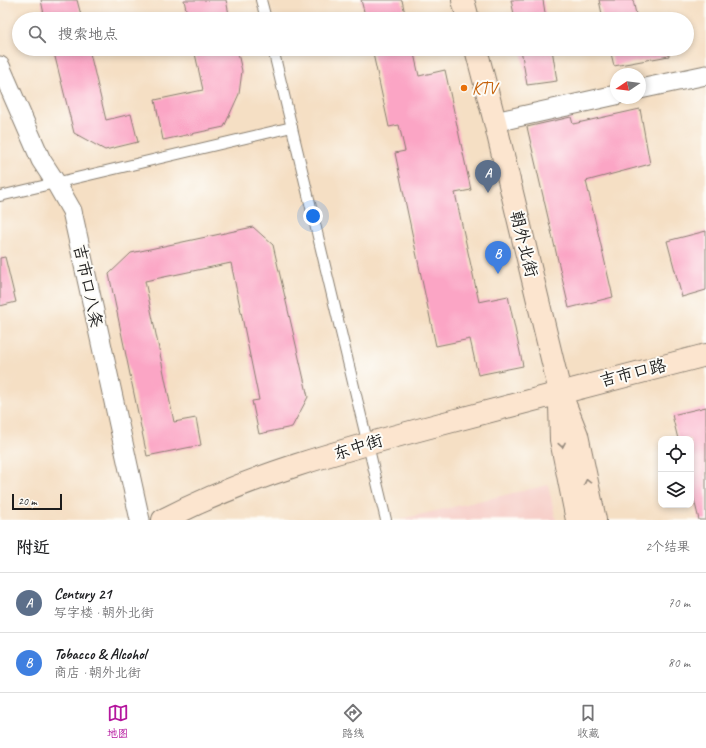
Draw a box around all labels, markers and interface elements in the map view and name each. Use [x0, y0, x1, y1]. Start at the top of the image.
search box [12, 12, 694, 56]
icon: search [26, 23, 48, 45]
text: 搜索地点 [58, 25, 118, 44]
north arrow [610, 68, 646, 104]
place label: KTV [472, 78, 500, 99]
marker: KTV [459, 83, 469, 93]
pin: A [475, 160, 501, 193]
your location [303, 206, 323, 226]
street label: 朝外北街 [506, 208, 542, 280]
pin: B [485, 241, 511, 274]
street label: 吉市口八条 [69, 242, 107, 330]
street label: 吉市口路 [597, 355, 669, 391]
street label: 东中街 [331, 430, 385, 464]
map controls [658, 436, 694, 508]
button: locate [658, 436, 694, 472]
one-way arrow [557, 442, 566, 448]
button: layers [658, 472, 694, 508]
one-way arrow [584, 479, 592, 485]
scale bar [12, 492, 62, 511]
text: 20 m [18, 494, 37, 508]
text: 附近 [16, 537, 50, 558]
text: 2个结果 [645, 539, 690, 555]
text: Century 21 [54, 585, 111, 604]
text: A [26, 595, 32, 611]
text: 70 m [668, 595, 690, 611]
text: 写字楼 · 朝外北街 [54, 605, 154, 621]
text: Tobacco & Alcohol [54, 645, 146, 664]
text: B [26, 655, 32, 671]
text: 80 m [668, 655, 690, 671]
text: 商店 · 朝外北街 [54, 665, 141, 681]
tab: 地图 [107, 702, 129, 740]
tab: 路线 [342, 702, 364, 740]
tab: 收藏 [577, 702, 599, 740]

